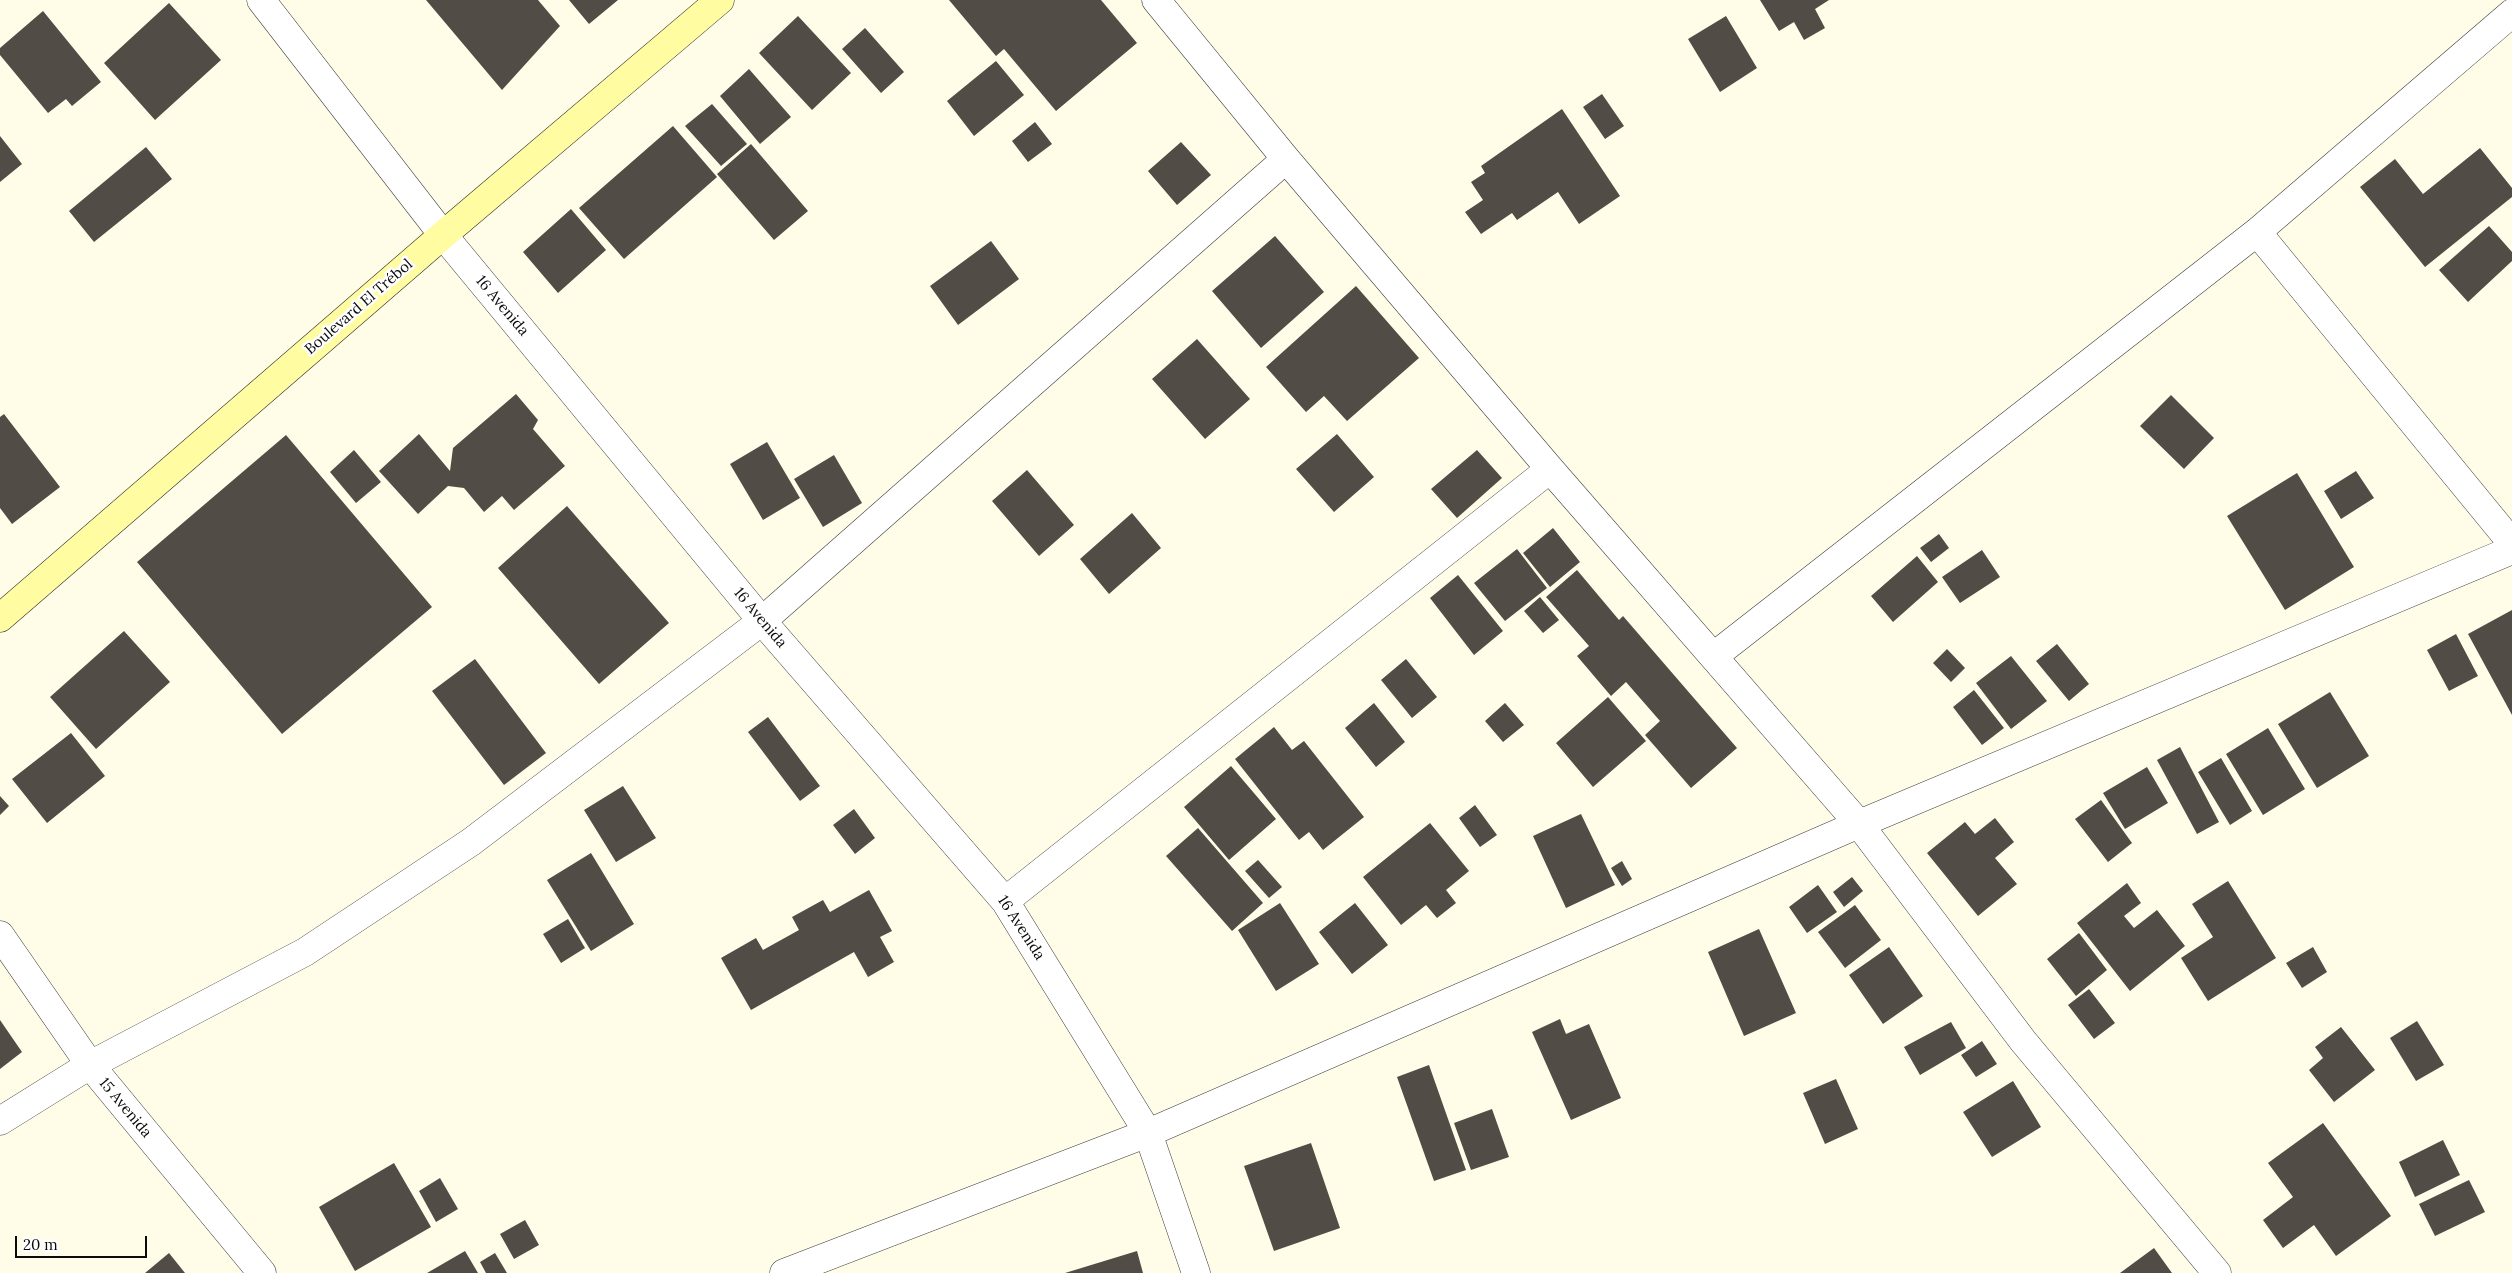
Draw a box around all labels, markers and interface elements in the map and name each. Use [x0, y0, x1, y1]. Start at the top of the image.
street label: Boulevard El Trébol [302, 255, 416, 359]
street label: 16 Avenida [472, 272, 532, 340]
street label: 16 Avenida [730, 584, 790, 652]
street label: 16 Avenida [994, 893, 1048, 963]
street label: 15 Avenida [95, 1075, 155, 1141]
scale bar [18, 1226, 150, 1258]
text: 20 m [23, 1235, 58, 1254]

